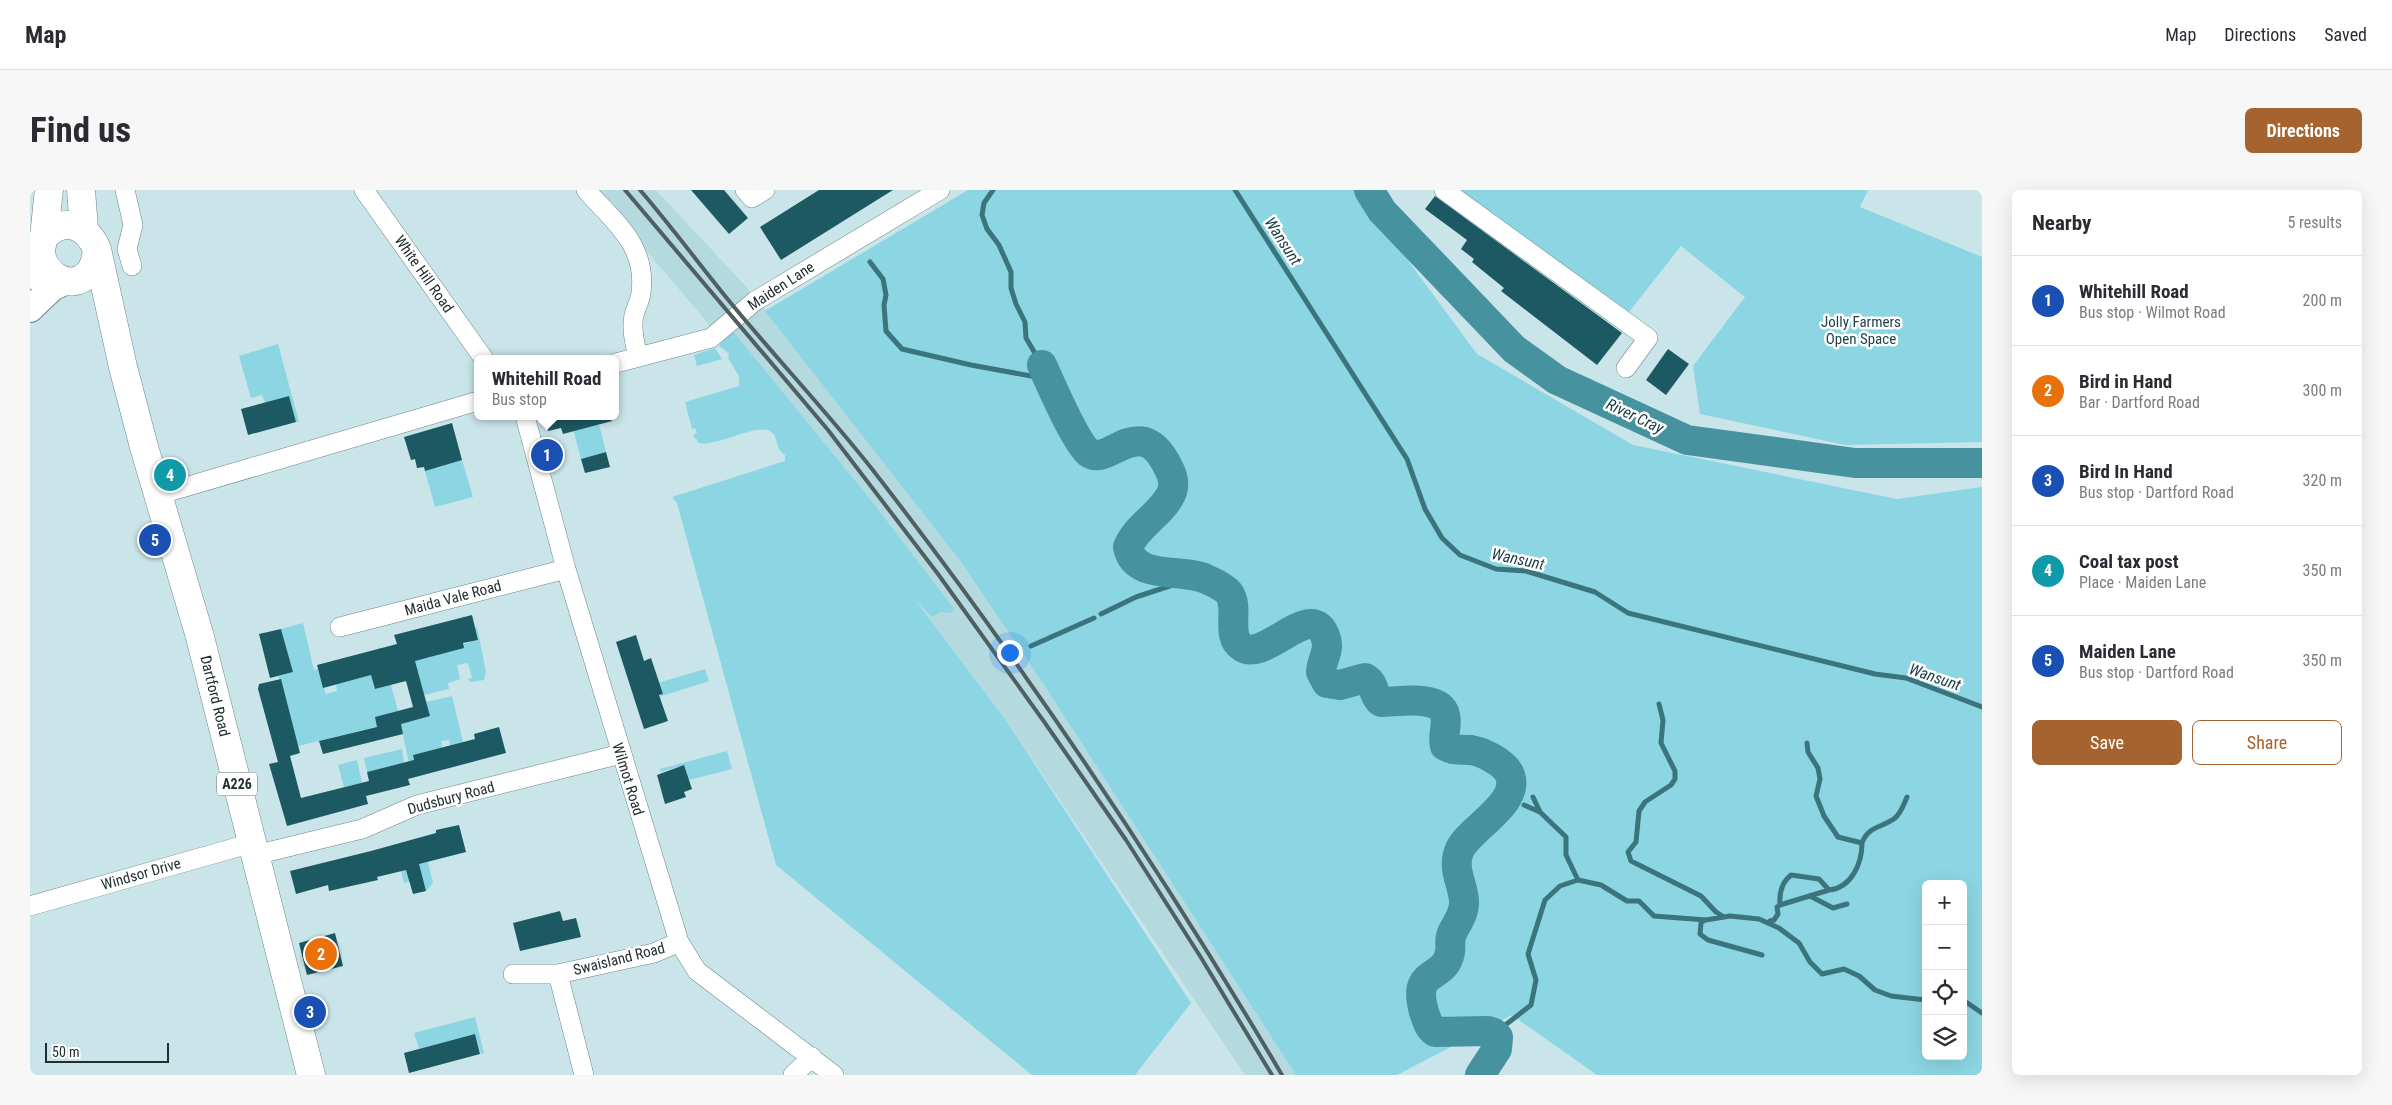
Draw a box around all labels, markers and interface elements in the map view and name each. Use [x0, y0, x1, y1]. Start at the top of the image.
text: Map [25, 21, 66, 49]
text: Map [2165, 24, 2196, 45]
text: Directions [2224, 24, 2296, 45]
text: Saved [2324, 24, 2367, 45]
button: Directions [2245, 108, 2362, 153]
text: Find us [30, 110, 131, 151]
text: Nearby [2032, 211, 2091, 235]
text: 5 results [2287, 213, 2342, 232]
water label: Wansunt [1261, 214, 1306, 269]
street label: White Hill Road [391, 232, 457, 316]
street label: Maiden Lane [744, 258, 818, 314]
text: Whitehill Road [2079, 280, 2189, 303]
text: 1 [2044, 291, 2052, 310]
text: 200 m [2303, 291, 2342, 310]
text: Bus stop · Wilmot Road [2079, 303, 2226, 322]
park label: Jolly Farmers Open Space [1821, 313, 1901, 348]
popup [474, 355, 619, 420]
text: Whitehill Road [492, 367, 601, 390]
text: Bird in Hand [2079, 370, 2172, 393]
text: 2 [2044, 381, 2052, 400]
text: 300 m [2303, 381, 2342, 400]
text: Bus stop [492, 390, 547, 409]
text: Bar · Dartford Road [2079, 393, 2200, 412]
water label: River Cray [1603, 395, 1667, 438]
pin: 1 [531, 436, 563, 474]
pin: 4 [154, 456, 186, 494]
text: Bird In Hand [2079, 460, 2173, 483]
text: 3 [2044, 471, 2052, 490]
text: 320 m [2303, 471, 2342, 490]
text: Bus stop · Dartford Road [2079, 483, 2234, 502]
pin: 5 [139, 521, 171, 559]
water label: Wansunt [1490, 544, 1546, 574]
text: Coal tax post [2079, 550, 2178, 573]
text: 4 [2044, 561, 2052, 580]
text: 350 m [2303, 561, 2342, 580]
text: Place · Maiden Lane [2079, 573, 2206, 592]
street label: Maida Vale Road [403, 576, 503, 620]
your location [997, 640, 1023, 666]
text: Maiden Lane [2079, 640, 2176, 663]
text: 5 [2044, 651, 2052, 670]
text: 350 m [2303, 651, 2342, 670]
street label: Dartford Road [196, 654, 234, 738]
water label: Wansunt [1907, 659, 1964, 695]
text: Bus stop · Dartford Road [2079, 663, 2234, 682]
button: Save [2032, 720, 2182, 765]
button: Share [2192, 720, 2342, 765]
street label: Wilmot Road [608, 740, 648, 818]
road number: A226 [217, 772, 257, 796]
street label: Dudsbury Road [406, 778, 496, 818]
street label: Windsor Drive [99, 854, 183, 894]
map controls [1922, 880, 1967, 1060]
button: + [1922, 880, 1967, 925]
button: − [1922, 925, 1967, 970]
pin: 2 [305, 935, 337, 973]
street label: Swaisland Road [571, 939, 667, 979]
button: locate [1922, 970, 1967, 1015]
pin: 3 [294, 993, 326, 1031]
button: layers [1922, 1015, 1967, 1060]
scale bar [45, 1040, 169, 1063]
text: 50 m [52, 1044, 80, 1060]

